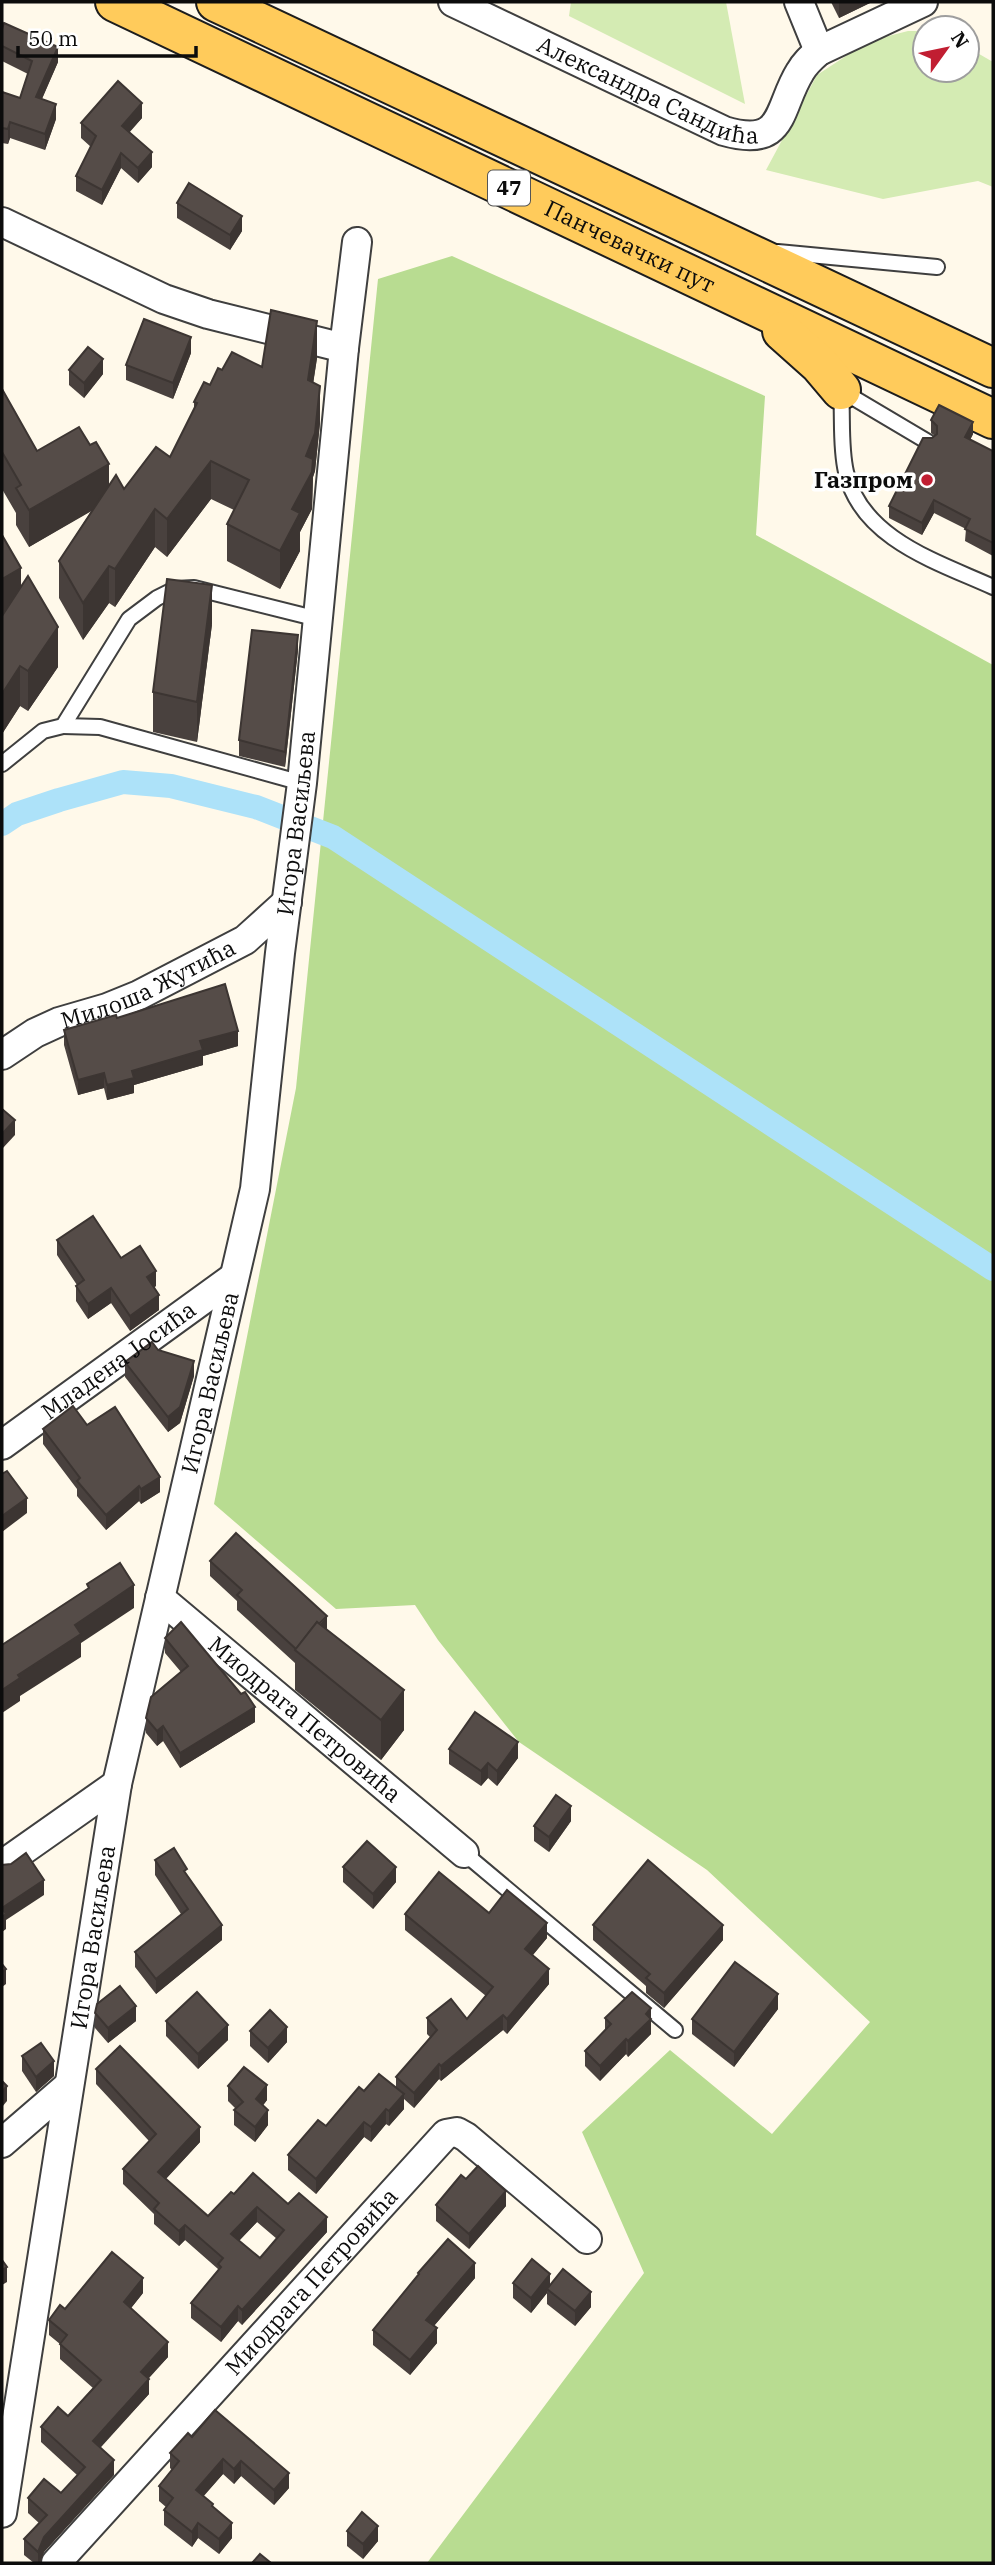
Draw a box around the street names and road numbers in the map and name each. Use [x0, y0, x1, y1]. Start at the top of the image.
street label: Александра Сандића [533, 28, 759, 150]
road number: 47 [488, 170, 530, 206]
street label: Панчевачки пут [540, 192, 720, 299]
street label: Игора Васиљева [269, 729, 321, 917]
street label: Милоша Жутића [57, 932, 240, 1035]
street label: Игора Васиљева [173, 1288, 245, 1476]
street label: Младена Јосића [35, 1294, 201, 1426]
street label: Миодрага Петровића [203, 1629, 408, 1808]
street label: Игора Васиљева [63, 1843, 121, 2031]
street label: Миодрага Петровића [218, 2181, 404, 2381]

